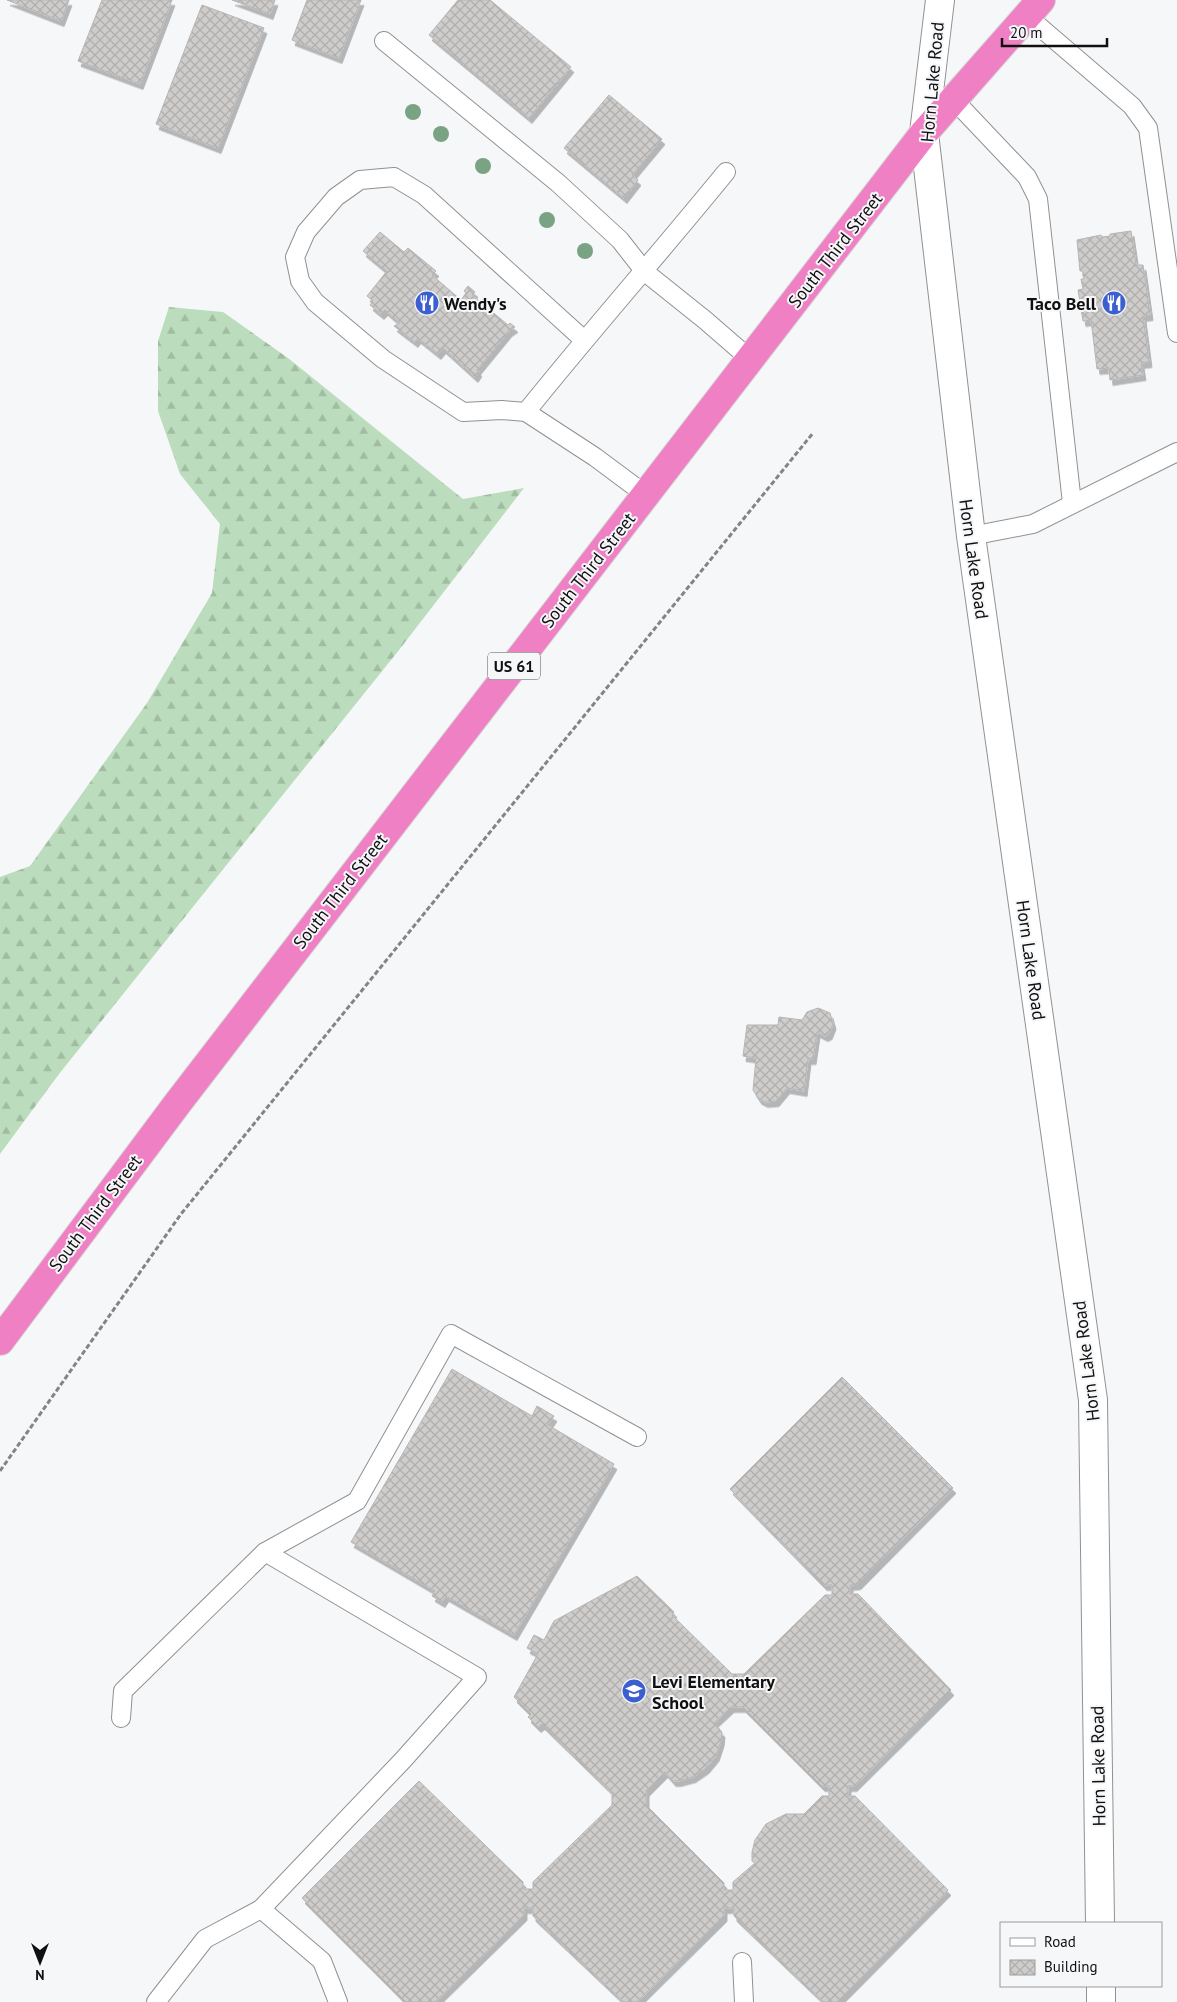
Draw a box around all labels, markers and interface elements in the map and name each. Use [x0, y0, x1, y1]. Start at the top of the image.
scale bar [1002, 15, 1107, 47]
street label: Horn Lake Road [915, 21, 949, 143]
text: 20 m [1010, 23, 1043, 42]
street label: South Third Street [783, 188, 887, 312]
restaurant icon: Wendy's [414, 290, 440, 316]
restaurant icon: Taco Bell [1101, 290, 1127, 316]
place label: Wendy's [444, 292, 507, 315]
place label: Taco Bell [1027, 292, 1097, 315]
street label: Horn Lake Road [954, 498, 994, 620]
street label: South Third Street [536, 508, 640, 632]
road number: US 61 [488, 652, 540, 679]
street label: South Third Street [288, 829, 392, 953]
street label: Horn Lake Road [1011, 899, 1051, 1021]
street label: South Third Street [44, 1150, 146, 1276]
street label: Horn Lake Road [1067, 1300, 1105, 1422]
place label: Levi Elementary School [652, 1670, 775, 1714]
school or university icon: Levi Elementary School [621, 1678, 647, 1704]
street label: Horn Lake Road [1085, 1705, 1111, 1827]
legend [1000, 1922, 1162, 1987]
text: Road [1044, 1932, 1076, 1951]
north arrow [15, 1937, 65, 1987]
text: Building [1044, 1957, 1098, 1976]
text: N [35, 1966, 45, 1984]

